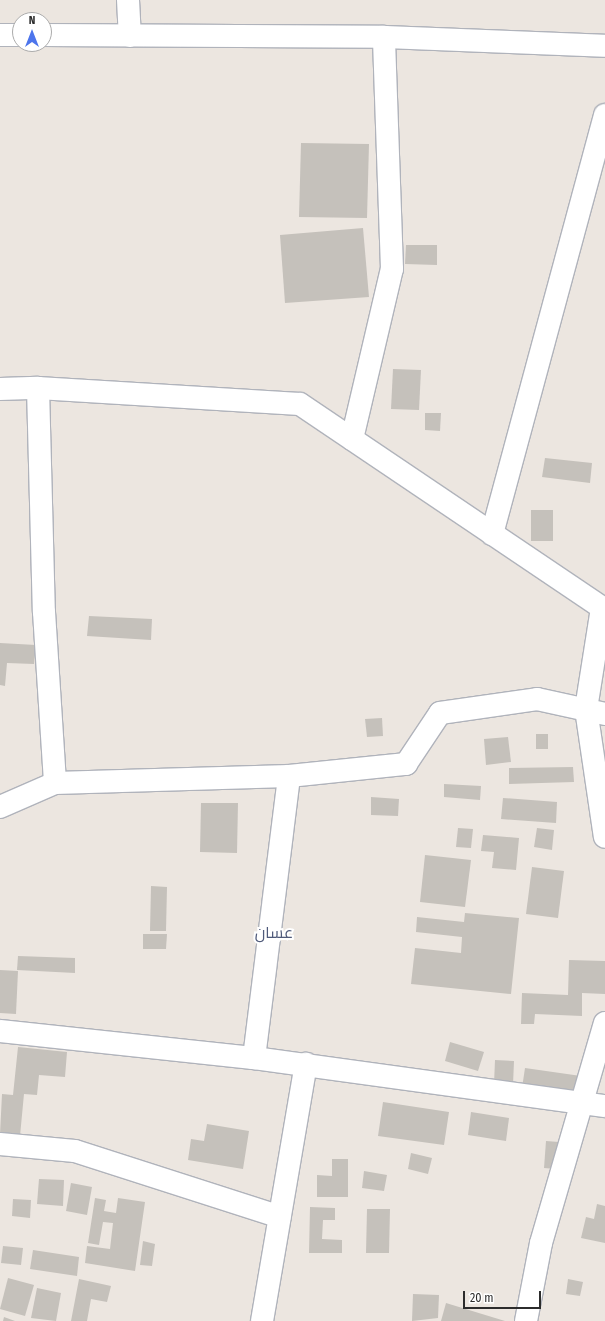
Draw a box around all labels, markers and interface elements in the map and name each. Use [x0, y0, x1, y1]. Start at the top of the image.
north arrow [12, 12, 52, 52]
text: N [29, 14, 35, 27]
district label: عسان [255, 923, 293, 943]
scale bar [465, 1283, 543, 1309]
text: 20 m [470, 1291, 494, 1305]

